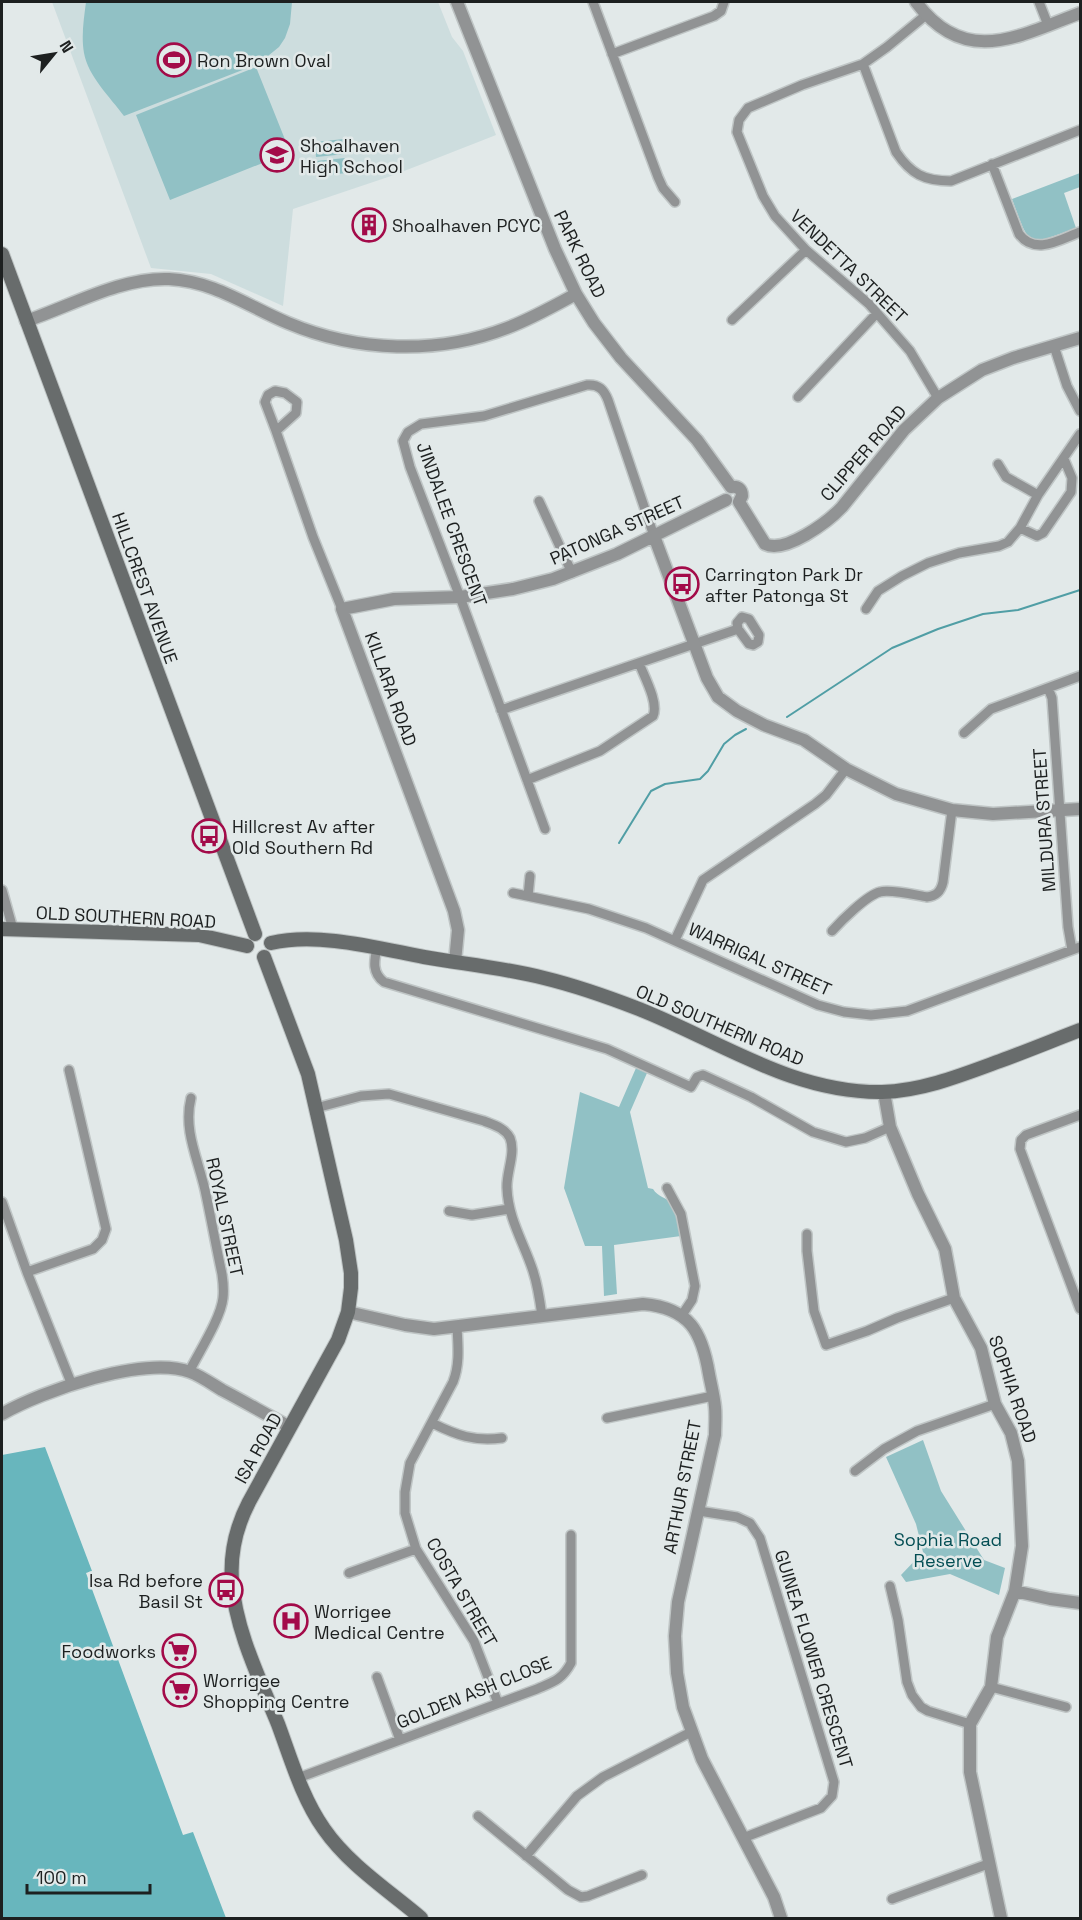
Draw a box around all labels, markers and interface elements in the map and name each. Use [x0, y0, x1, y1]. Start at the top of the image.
north arrow [24, 24, 84, 84]
text: N [55, 37, 78, 57]
sports icon: Ron Brown Oval [156, 42, 192, 78]
place label: Ron Brown Oval [197, 49, 331, 72]
place label: Shoalhaven High School [300, 134, 403, 178]
school or university icon: Shoalhaven High School [259, 137, 295, 173]
street label: VENDETTA STREET [786, 204, 913, 328]
street label: PARK ROAD [549, 206, 611, 302]
building icon: Shoalhaven PCYC [351, 207, 387, 243]
place label: Shoalhaven PCYC [392, 214, 541, 237]
street label: CLIPPER ROAD [815, 400, 911, 506]
street label: JINDALEE CRESCENT [412, 439, 493, 610]
street label: PATONGA STREET [546, 490, 688, 570]
street label: HILLCREST AVENUE [107, 509, 183, 667]
place label: Carrington Park Dr after Patonga St [705, 563, 863, 607]
bus stop icon: Carrington Park Dr after Patonga St [664, 566, 700, 602]
street label: KILLARA ROAD [360, 629, 422, 749]
street label: MILDURA STREET [1027, 747, 1060, 893]
place label: Hillcrest Av after Old Southern Rd [232, 815, 375, 859]
bus stop icon: Hillcrest Av after Old Southern Rd [191, 818, 227, 854]
street label: OLD SOUTHERN ROAD [35, 901, 217, 933]
street label: WARRIGAL STREET [685, 917, 835, 1001]
street label: OLD SOUTHERN ROAD [632, 979, 808, 1071]
street label: ROYAL STREET [201, 1155, 249, 1279]
street label: SOPHIA ROAD [984, 1332, 1042, 1446]
street label: ISA ROAD [229, 1408, 287, 1488]
street label: ARTHUR STREET [658, 1418, 706, 1556]
park label: Sophia Road Reserve [894, 1528, 1002, 1572]
street label: COSTA STREET [421, 1533, 503, 1651]
street label: GUINEA FLOWER CRESCENT [770, 1547, 858, 1771]
place label: Isa Rd before Basil St [89, 1569, 203, 1613]
bus stop icon: Isa Rd before Basil St [208, 1572, 244, 1608]
place label: Worrigee Medical Centre [314, 1600, 445, 1644]
hospital icon: Worrigee Medical Centre [273, 1603, 309, 1639]
supermarket icon: Foodworks [161, 1633, 197, 1669]
place label: Foodworks [61, 1640, 156, 1663]
street label: GOLDEN ASH CLOSE [393, 1650, 555, 1734]
place label: Worrigee Shopping Centre [203, 1669, 349, 1713]
supermarket icon: Worrigee Shopping Centre [162, 1672, 198, 1708]
scale bar [27, 1857, 150, 1895]
text: 100 m [36, 1866, 87, 1889]

